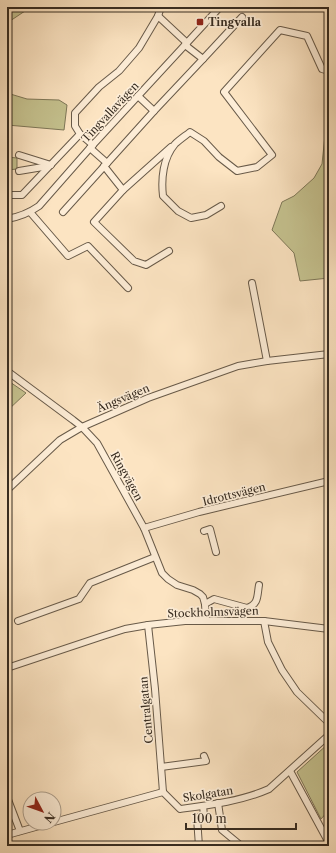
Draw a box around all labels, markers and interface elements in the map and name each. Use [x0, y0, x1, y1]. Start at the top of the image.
place label: Tingvalla [208, 15, 262, 29]
marker: Tingvalla [195, 17, 205, 27]
street label: Tingvallavägen [78, 79, 142, 145]
street label: Ängsvägen [94, 381, 152, 416]
street label: Ringvägen [108, 449, 146, 503]
street label: Idrottsvägen [201, 479, 267, 509]
street label: Stockholmsvägen [167, 603, 259, 621]
street label: Centralgatan [136, 676, 156, 744]
street label: Skolgatan [182, 783, 234, 805]
north arrow [22, 791, 62, 831]
scale bar [186, 805, 296, 831]
text: N [41, 809, 58, 826]
text: 100 m [192, 811, 227, 826]

